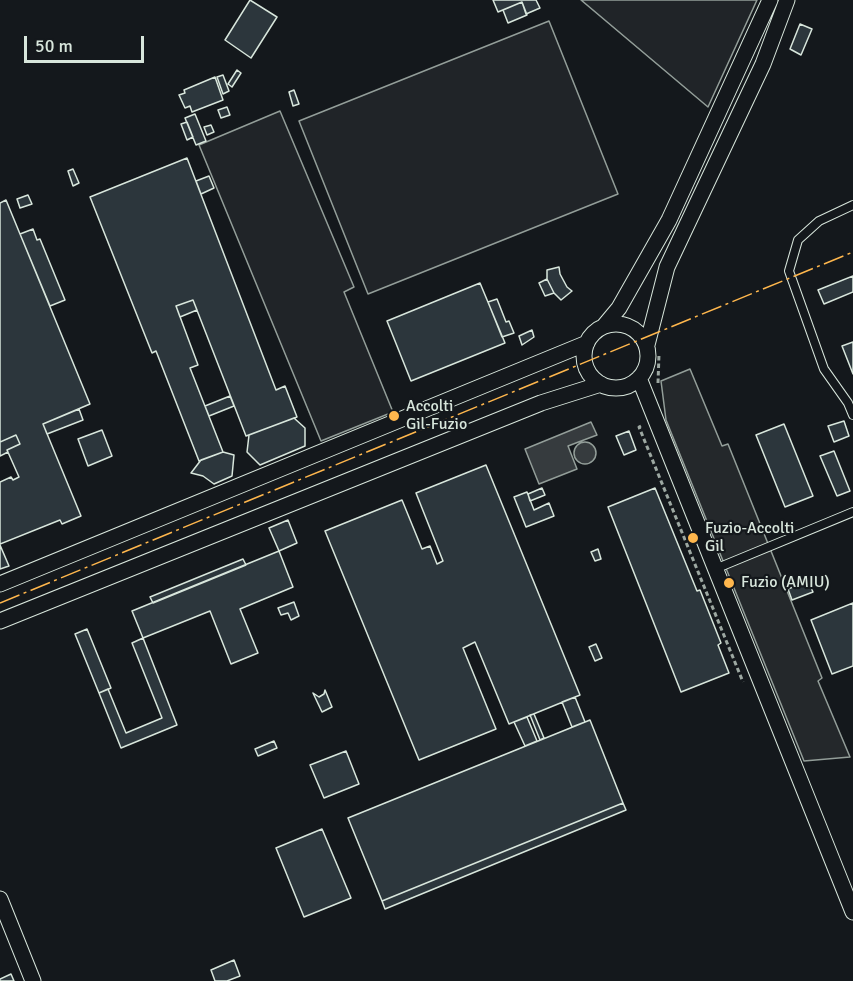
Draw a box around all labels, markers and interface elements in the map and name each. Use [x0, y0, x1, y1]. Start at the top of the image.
scale bar [27, 24, 147, 62]
text: 50 m [35, 35, 73, 57]
place label: Accolti Gil-Fuzio [406, 397, 467, 435]
marker: Accolti Gil-Fuzio [387, 409, 401, 423]
place label: Fuzio-Accolti Gil [705, 519, 794, 557]
marker: Fuzio-Accolti Gil [686, 531, 700, 545]
place label: Fuzio (AMIU) [741, 573, 830, 593]
marker: Fuzio (AMIU) [722, 576, 736, 590]

